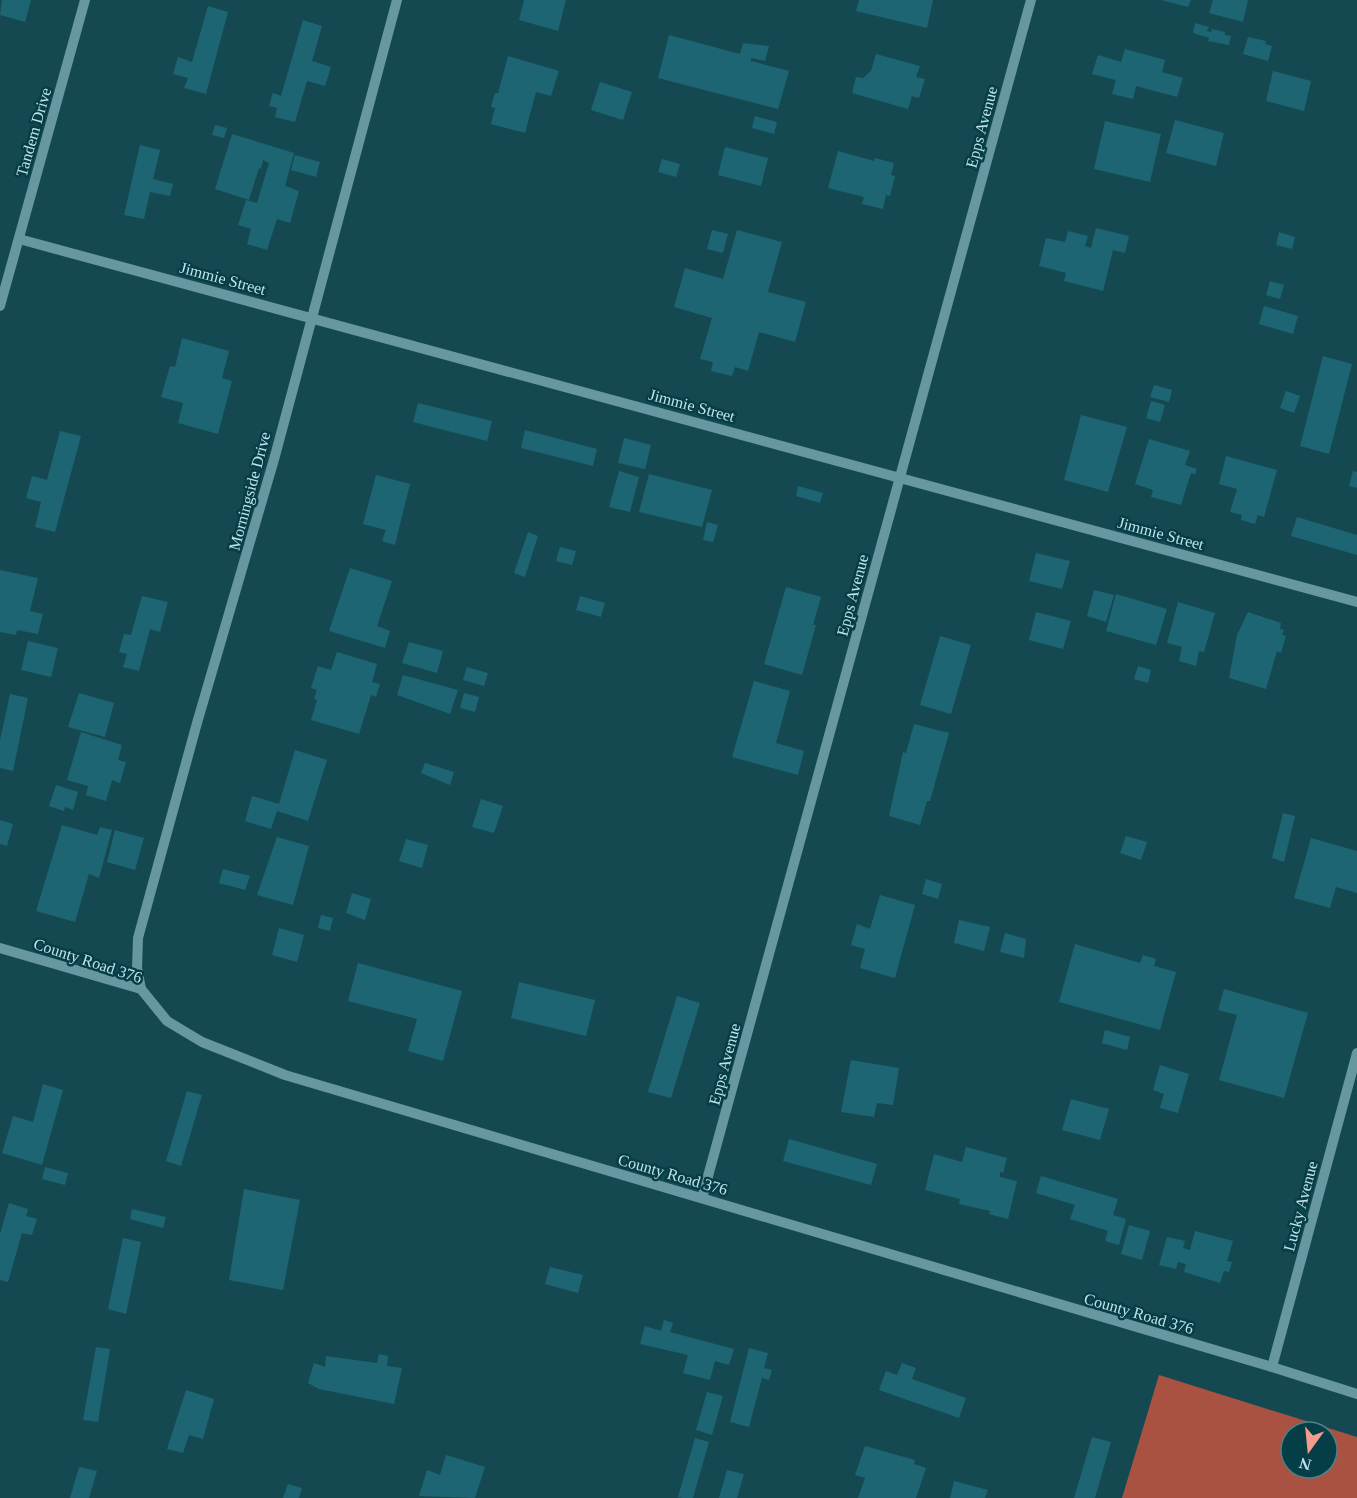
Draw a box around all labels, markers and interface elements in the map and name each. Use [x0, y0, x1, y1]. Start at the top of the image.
street label: Epps Avenue [962, 85, 1001, 170]
street label: Tandem Drive [13, 86, 54, 179]
street label: Jimmie Street [178, 259, 268, 298]
street label: Jimmie Street [647, 386, 737, 425]
street label: Morningside Drive [225, 430, 274, 553]
street label: Jimmie Street [1116, 514, 1206, 553]
street label: Epps Avenue [833, 553, 872, 638]
street label: County Road 376 [31, 935, 144, 987]
street label: Epps Avenue [705, 1022, 744, 1107]
street label: County Road 376 [616, 1151, 729, 1199]
street label: Lucky Avenue [1280, 1159, 1322, 1253]
street label: County Road 376 [1082, 1290, 1195, 1338]
north arrow [1279, 1420, 1339, 1480]
text: N [1297, 1454, 1313, 1474]

